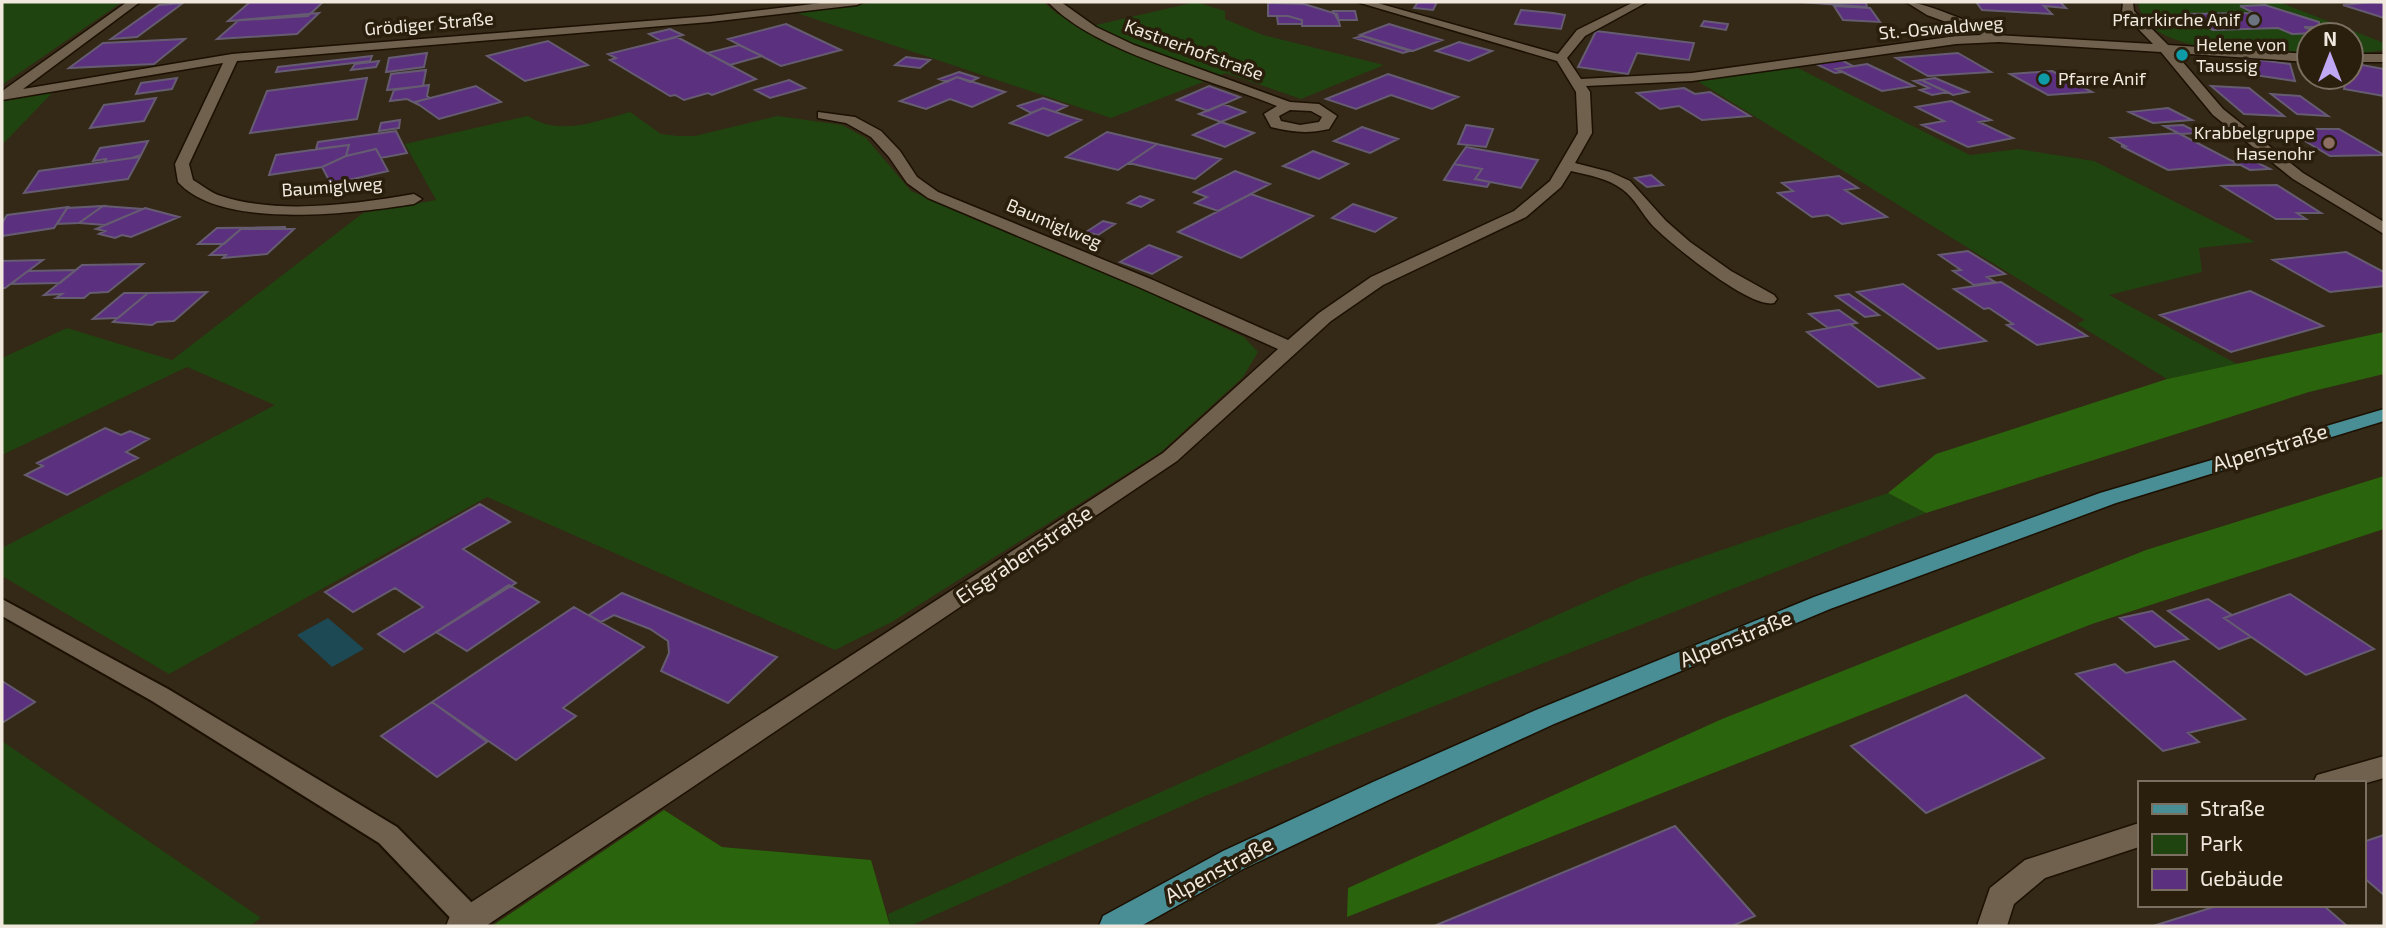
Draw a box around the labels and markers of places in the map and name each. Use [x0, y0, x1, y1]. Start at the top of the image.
place label: Pfarrkirche Anif [2112, 8, 2241, 30]
marker: Pfarrkirche Anif [2246, 12, 2262, 28]
place label: Helene von Taussig [2196, 33, 2287, 76]
marker: Helene von Taussig [2174, 47, 2190, 63]
place label: Pfarre Anif [2058, 67, 2147, 89]
marker: Pfarre Anif [2036, 71, 2052, 87]
place label: Krabbelgruppe Hasenohr [2194, 121, 2315, 164]
marker: Krabbelgruppe Hasenohr [2321, 135, 2337, 151]

